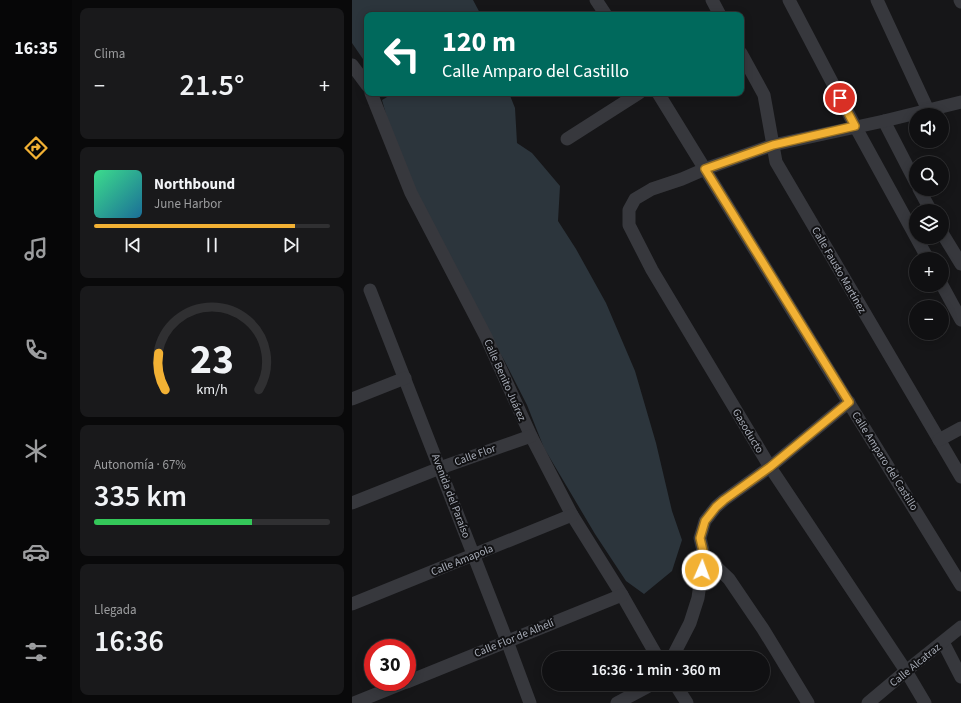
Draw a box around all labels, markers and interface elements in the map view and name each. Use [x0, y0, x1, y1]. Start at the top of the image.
text: 120 m [442, 22, 516, 62]
icon: left [376, 28, 428, 80]
text: 16:35 [14, 36, 58, 61]
text: Clima [94, 45, 125, 63]
text: Calle Amparo del Castillo [442, 59, 629, 84]
text: 21.5° [180, 64, 244, 107]
text: − [94, 70, 105, 102]
text: + [319, 70, 330, 102]
pin [823, 81, 857, 115]
icon: arrive [829, 87, 851, 109]
map controls [909, 108, 949, 340]
button: sound [909, 108, 949, 148]
icon: directions [22, 134, 50, 162]
button: search [909, 156, 949, 196]
text: Northbound [154, 174, 235, 195]
text: June Harbor [154, 195, 222, 213]
button: layers [909, 204, 949, 244]
street label: Calle Fausto Martínez [808, 224, 870, 316]
icon: previous [122, 234, 144, 256]
icon: pause [201, 234, 223, 256]
icon: next [280, 234, 302, 256]
icon: music [22, 235, 50, 263]
button: + [909, 252, 949, 292]
button: − [909, 300, 949, 340]
text: 23 [190, 329, 234, 389]
icon: phone [22, 336, 50, 364]
street label: Calle Benito Juárez [480, 337, 530, 424]
text: km/h [196, 378, 228, 399]
street label: Gasoducto [729, 406, 767, 456]
street label: Calle Amparo del Castillo [848, 409, 922, 513]
icon: climate [22, 437, 50, 465]
street label: Calle Flor [452, 441, 498, 469]
street label: Avenida del Paraíso [428, 452, 474, 540]
text: Autonomía · 67% [94, 456, 186, 474]
text: 335 km [94, 475, 187, 518]
icon: car [22, 538, 50, 566]
street label: Calle Amapola [429, 541, 495, 579]
position arrow [681, 549, 723, 591]
text: Llegada [94, 601, 137, 619]
street label: Calle Flor de Alhelí [472, 615, 556, 661]
text: 16:36 [94, 620, 164, 663]
icon: filters [22, 638, 50, 666]
speed limit sign: 30 [364, 639, 416, 691]
street label: Calle Alcatraz [886, 640, 944, 690]
text: 16:36 · 1 min · 360 m [591, 660, 721, 681]

